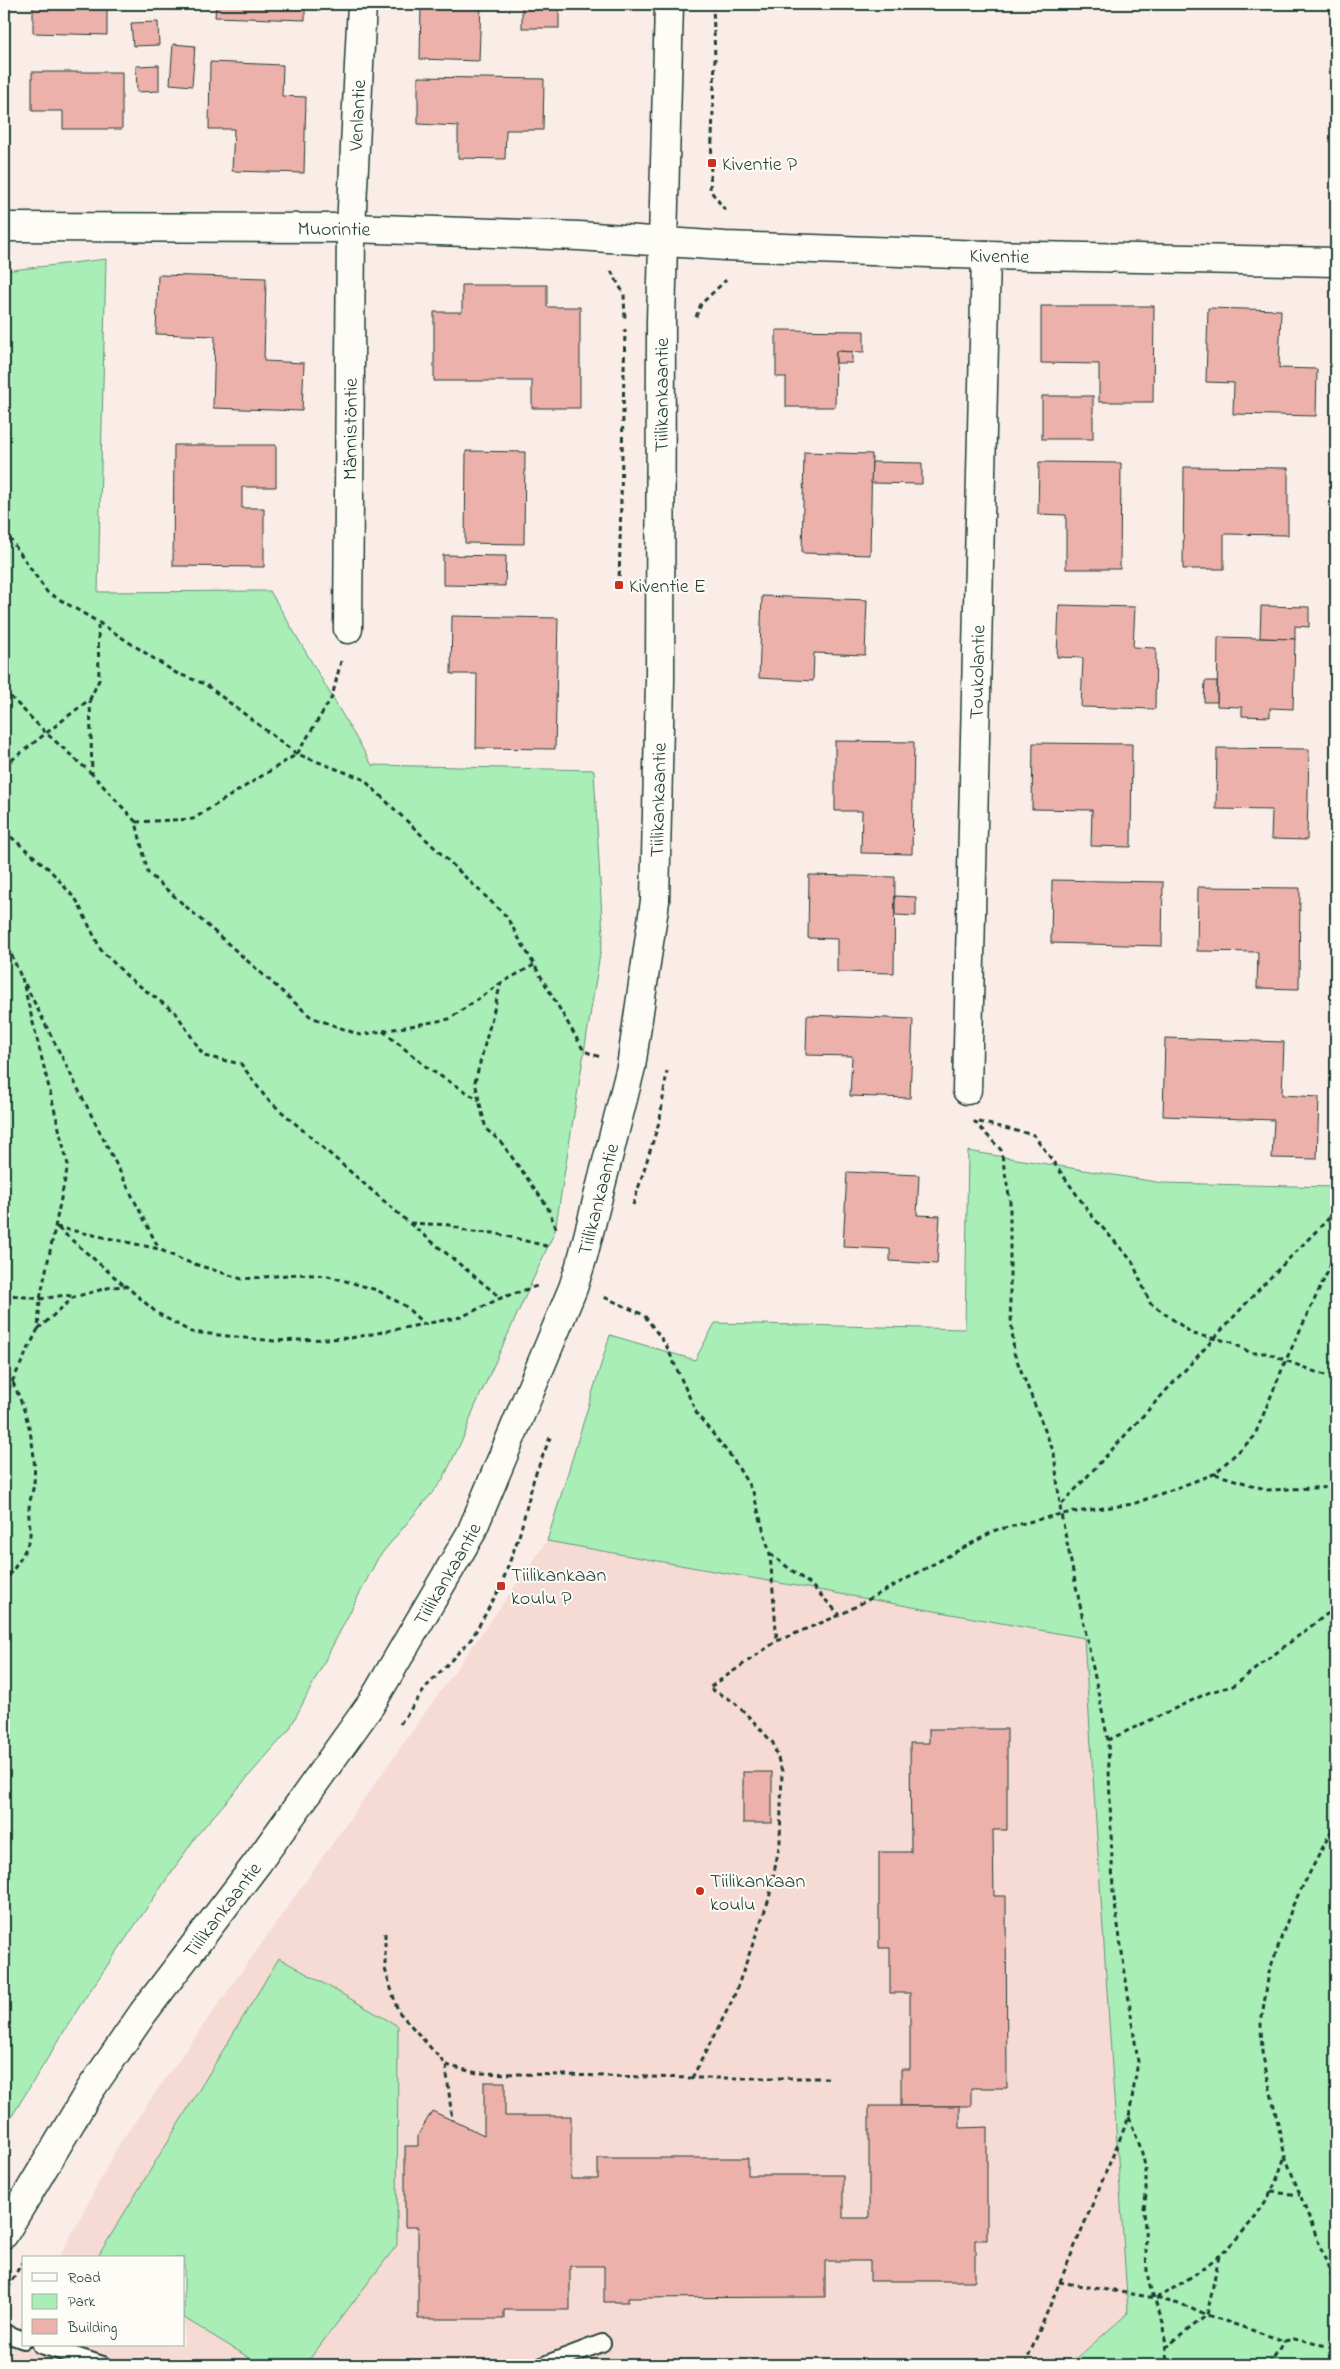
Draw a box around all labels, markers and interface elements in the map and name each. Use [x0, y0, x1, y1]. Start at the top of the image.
street label: Venlantie [343, 79, 375, 153]
place label: Kiventie P [722, 151, 798, 180]
marker: Kiventie P [706, 157, 718, 169]
street label: Muorintie [297, 216, 371, 246]
street label: Kiventie [969, 242, 1030, 273]
street label: Tiilikankaantie [649, 338, 678, 452]
street label: Männistöntie [337, 378, 367, 480]
place label: Kiventie E [629, 573, 706, 602]
marker: Kiventie E [613, 579, 625, 591]
street label: Toukolantie [963, 625, 995, 720]
street label: Tiilikankaantie [644, 742, 676, 858]
street label: Tiilikankaantie [572, 1140, 628, 1259]
street label: Tiilikankaantie [408, 1519, 491, 1632]
place label: Tiilikankaan koulu P [511, 1562, 606, 1614]
marker: Tiilikankaan koulu P [495, 1580, 507, 1592]
street label: Tiilikankaantie [177, 1857, 270, 1966]
place label: Tiilikankaan koulu [710, 1868, 805, 1920]
marker: Tiilikankaan koulu [694, 1885, 706, 1897]
legend [22, 2256, 185, 2346]
text: Road [68, 2267, 101, 2289]
text: Park [68, 2291, 96, 2313]
text: Building [67, 2317, 117, 2340]

